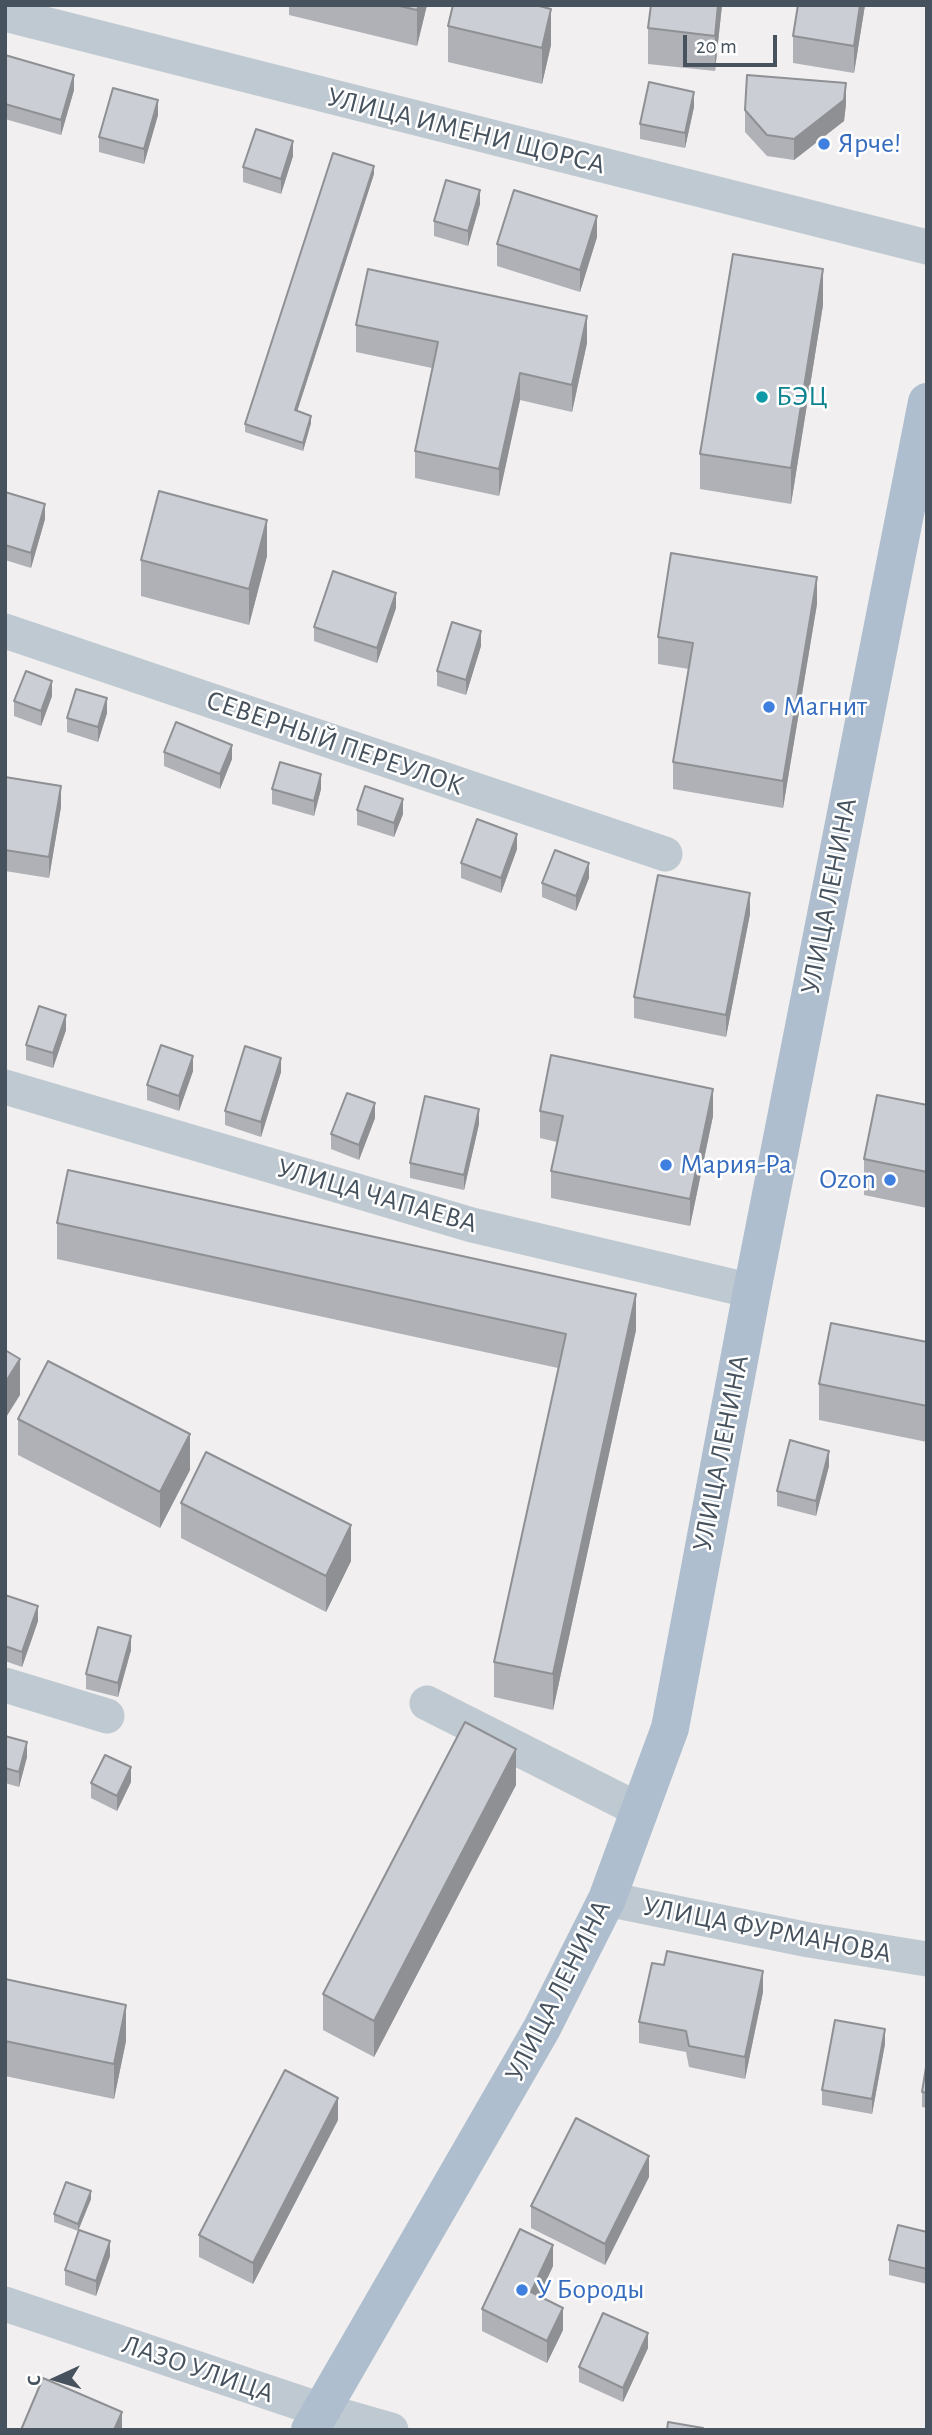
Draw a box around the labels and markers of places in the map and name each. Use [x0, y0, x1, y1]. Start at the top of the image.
place label: Ярче! [838, 127, 901, 161]
marker: Ярче! [816, 136, 832, 152]
place label: БЭЦ [776, 380, 828, 414]
marker: БЭЦ [754, 389, 770, 405]
place label: Магнит [783, 690, 867, 724]
marker: Магнит [761, 699, 777, 715]
place label: Мария-Ра [680, 1148, 792, 1182]
marker: Мария-Ра [658, 1157, 674, 1173]
place label: Ozon [819, 1163, 876, 1197]
marker: Ozon [882, 1172, 898, 1188]
place label: У Бороды [536, 2273, 645, 2307]
marker: У Бороды [514, 2282, 530, 2298]

